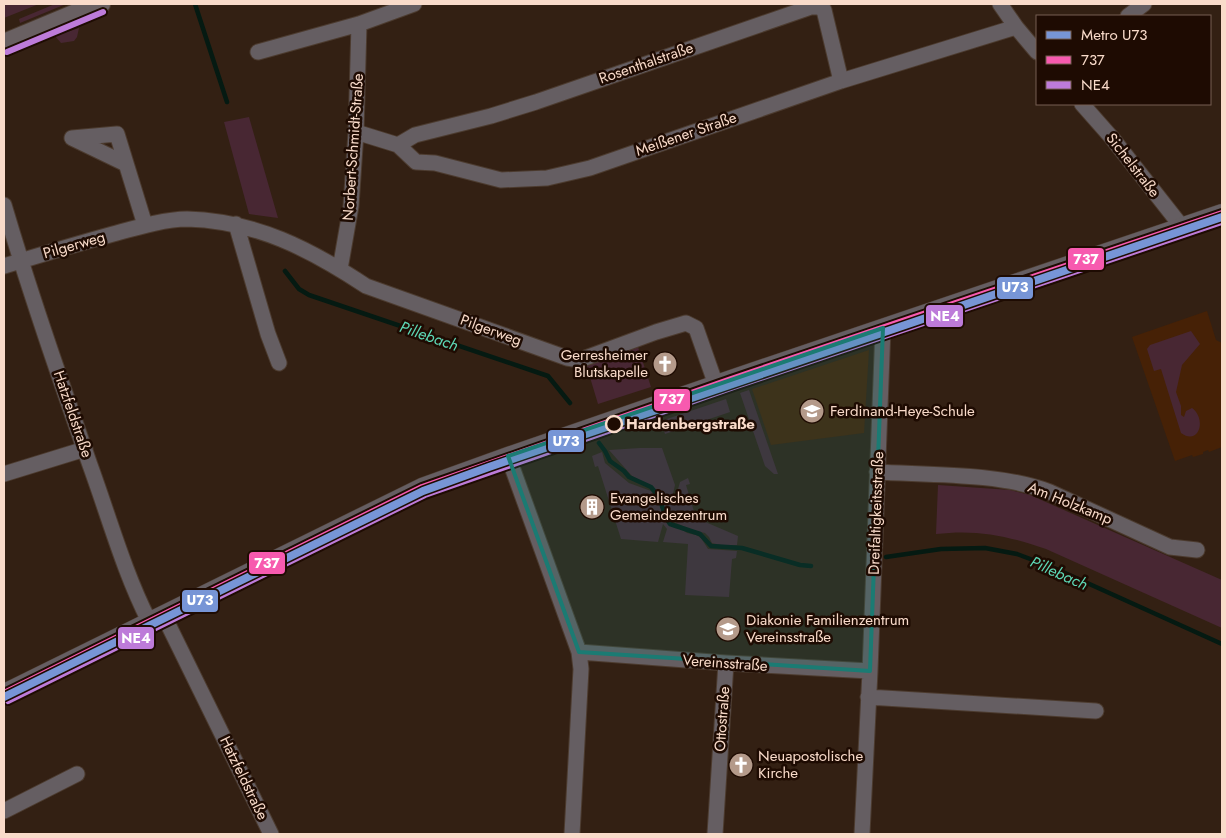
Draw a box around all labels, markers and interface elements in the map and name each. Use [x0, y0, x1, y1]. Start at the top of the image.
legend [1036, 15, 1211, 105]
text: Metro U73 [1081, 24, 1148, 46]
street label: Rosenthalstraße [596, 36, 696, 89]
text: 737 [1081, 49, 1105, 71]
street label: Norbert-Schmidt-Straße [337, 72, 369, 221]
text: NE4 [1081, 74, 1110, 96]
street label: Meißener Straße [632, 106, 740, 162]
street label: Sichelstraße [1101, 128, 1165, 202]
street label: Pilgerweg [40, 226, 108, 264]
line badge: 737 [1067, 247, 1105, 271]
text: 737 [1073, 249, 1099, 269]
line badge: U73 [996, 276, 1034, 300]
text: U73 [1002, 277, 1029, 297]
line badge: NE4 [925, 304, 964, 328]
text: NE4 [930, 306, 960, 326]
street label: Pilgerweg [457, 309, 525, 351]
water label: Pillebach [396, 315, 462, 357]
place label: Gerresheimer Blutskapelle [561, 344, 649, 383]
church icon: Gerresheimer Blutskapelle [652, 351, 678, 377]
street label: Hatzfeldstraße [48, 368, 98, 461]
line badge: 737 [653, 388, 691, 412]
text: 737 [659, 389, 685, 409]
school or university icon: Ferdinand-Heye-Schule [799, 398, 825, 424]
place label: Ferdinand-Heye-Schule [830, 400, 975, 422]
place label: Hardenbergstraße [626, 413, 755, 435]
marker: Hardenbergstraße [605, 415, 623, 433]
line badge: U73 [547, 429, 585, 453]
text: U73 [553, 431, 580, 451]
street label: Dreifaltigkeitsstraße [863, 451, 889, 575]
street label: Am Holzkamp [1024, 476, 1116, 530]
place label: Evangelisches Gemeindezentrum [610, 487, 727, 526]
building icon: Evangelisches Gemeindezentrum [579, 494, 605, 520]
water label: Pillebach [1026, 550, 1092, 596]
line badge: 737 [248, 551, 286, 575]
text: 737 [254, 553, 280, 573]
line badge: U73 [181, 589, 219, 613]
text: U73 [187, 590, 214, 610]
place label: Diakonie Familienzentrum Vereinsstraße [746, 609, 909, 648]
school or university icon: Diakonie Familienzentrum Vereinsstraße [715, 616, 741, 642]
line badge: NE4 [117, 626, 155, 650]
text: NE4 [121, 628, 151, 648]
street label: Vereinsstraße [682, 649, 768, 677]
street label: Ottostraße [709, 685, 735, 752]
street label: Hatzfeldstraße [214, 732, 274, 824]
place label: Neuapostolische Kirche [758, 745, 863, 784]
church icon: Neuapostolische Kirche [728, 752, 754, 778]

